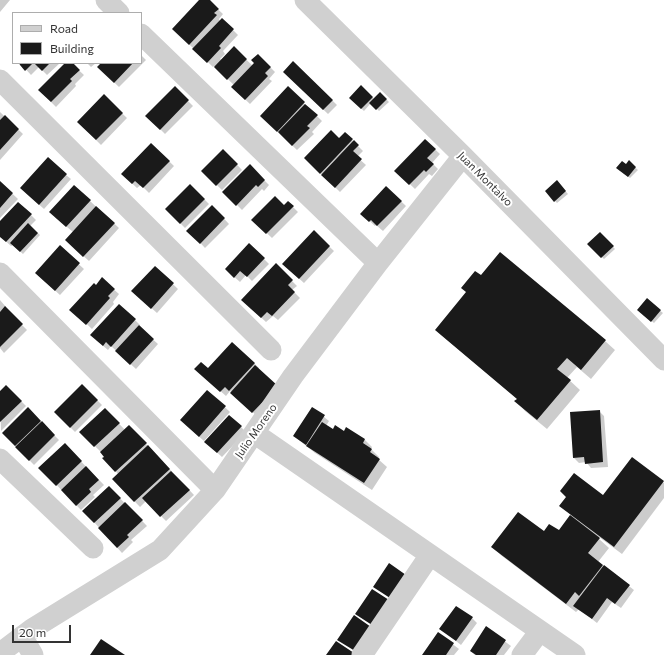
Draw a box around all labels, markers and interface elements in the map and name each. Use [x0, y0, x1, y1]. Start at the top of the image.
legend [12, 12, 142, 64]
text: Road [50, 21, 78, 35]
text: Building [50, 41, 94, 55]
street label: Juan Montalvo [455, 149, 515, 209]
street label: Julio Moreno [232, 401, 280, 461]
scale bar [14, 617, 73, 643]
text: 20 m [19, 625, 46, 639]

